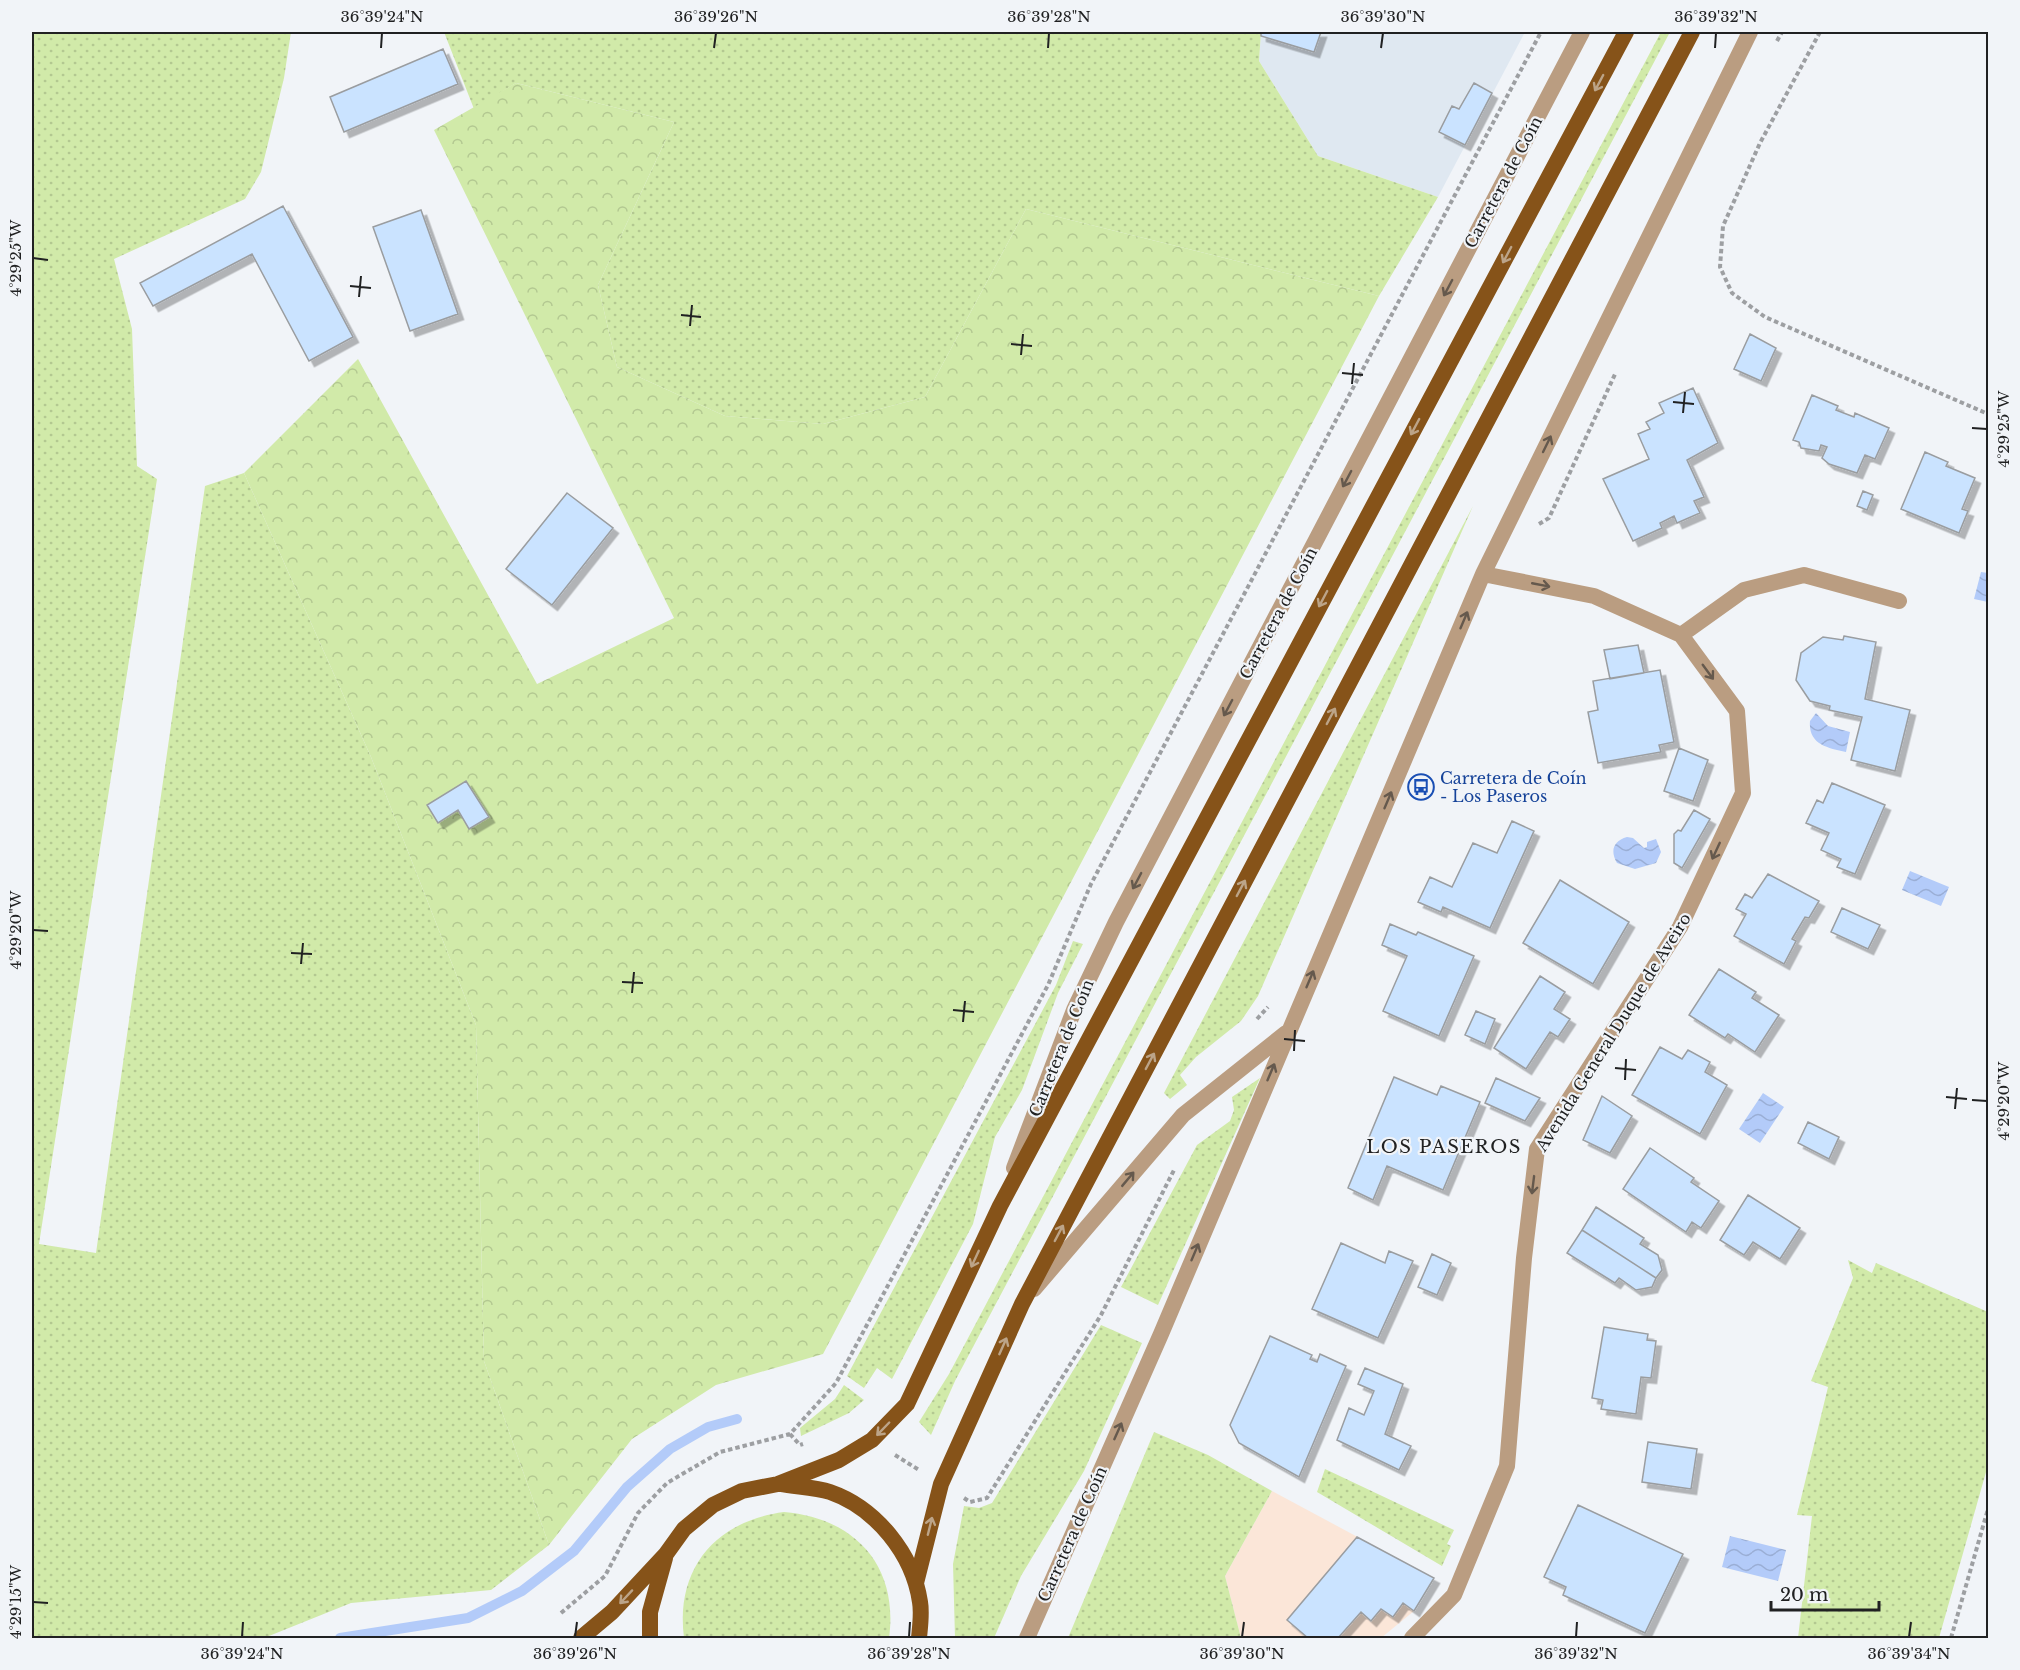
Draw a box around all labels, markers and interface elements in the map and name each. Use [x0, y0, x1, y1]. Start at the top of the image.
text: 36°39'24"N [341, 7, 423, 26]
text: 36°39'26"N [674, 7, 758, 26]
text: 36°39'28"N [1007, 7, 1091, 26]
text: 36°39'30"N [1340, 7, 1426, 26]
text: 36°39'32"N [1674, 7, 1758, 26]
one-way arrow [1593, 74, 1605, 91]
street label: Carretera de Coín [1460, 113, 1546, 251]
text: 4°29'25"W [6, 219, 25, 296]
one-way arrow [1501, 246, 1513, 263]
one-way arrow [1442, 279, 1454, 296]
text: 4°29'25"W [1994, 390, 2013, 467]
one-way arrow [1409, 418, 1421, 435]
one-way arrow [1542, 435, 1554, 453]
one-way arrow [1341, 470, 1353, 488]
street label: Carretera de Coín [1235, 544, 1321, 682]
one-way arrow [1530, 580, 1550, 591]
one-way arrow [1317, 590, 1328, 608]
one-way arrow [1459, 612, 1470, 630]
one-way arrow [1702, 663, 1714, 679]
one-way arrow [1222, 699, 1234, 716]
one-way arrow [1326, 707, 1338, 725]
place label: Carretera de Coín - Los Paseros [1440, 768, 1586, 806]
bus stop icon: Carretera de Coín - Los Paseros [1406, 772, 1436, 802]
one-way arrow [1383, 791, 1394, 809]
one-way arrow [1709, 841, 1721, 859]
one-way arrow [1131, 871, 1142, 889]
one-way arrow [1235, 880, 1247, 898]
text: 4°29'20"W [6, 890, 25, 969]
street label: Avenida General Duque de Aveiro [1531, 909, 1695, 1156]
one-way arrow [1305, 970, 1317, 988]
street label: Carretera de Coín [1024, 976, 1098, 1120]
one-way arrow [1144, 1052, 1156, 1070]
text: 4°29'20"W [1994, 1061, 2013, 1140]
one-way arrow [1266, 1064, 1277, 1082]
district label: LOS PASEROS [1366, 1136, 1522, 1158]
one-way arrow [1121, 1172, 1135, 1187]
one-way arrow [1527, 1174, 1538, 1194]
one-way arrow [1054, 1225, 1065, 1243]
one-way arrow [1190, 1243, 1201, 1262]
one-way arrow [968, 1250, 980, 1268]
one-way arrow [997, 1337, 1009, 1355]
one-way arrow [875, 1422, 890, 1437]
one-way arrow [1113, 1422, 1124, 1441]
street label: Carretera de Coín [1033, 1463, 1111, 1605]
one-way arrow [925, 1517, 937, 1536]
text: 4°29'15"W [6, 1565, 25, 1639]
scale bar [1771, 1574, 1879, 1612]
text: 20 m [1780, 1584, 1828, 1606]
one-way arrow [619, 1589, 633, 1604]
text: 36°39'24"N [201, 1644, 283, 1663]
text: 36°39'26"N [533, 1644, 617, 1663]
text: 36°39'28"N [867, 1644, 951, 1663]
text: 36°39'30"N [1199, 1644, 1285, 1663]
text: 36°39'32"N [1534, 1644, 1618, 1663]
text: 36°39'34"N [1868, 1644, 1950, 1663]

